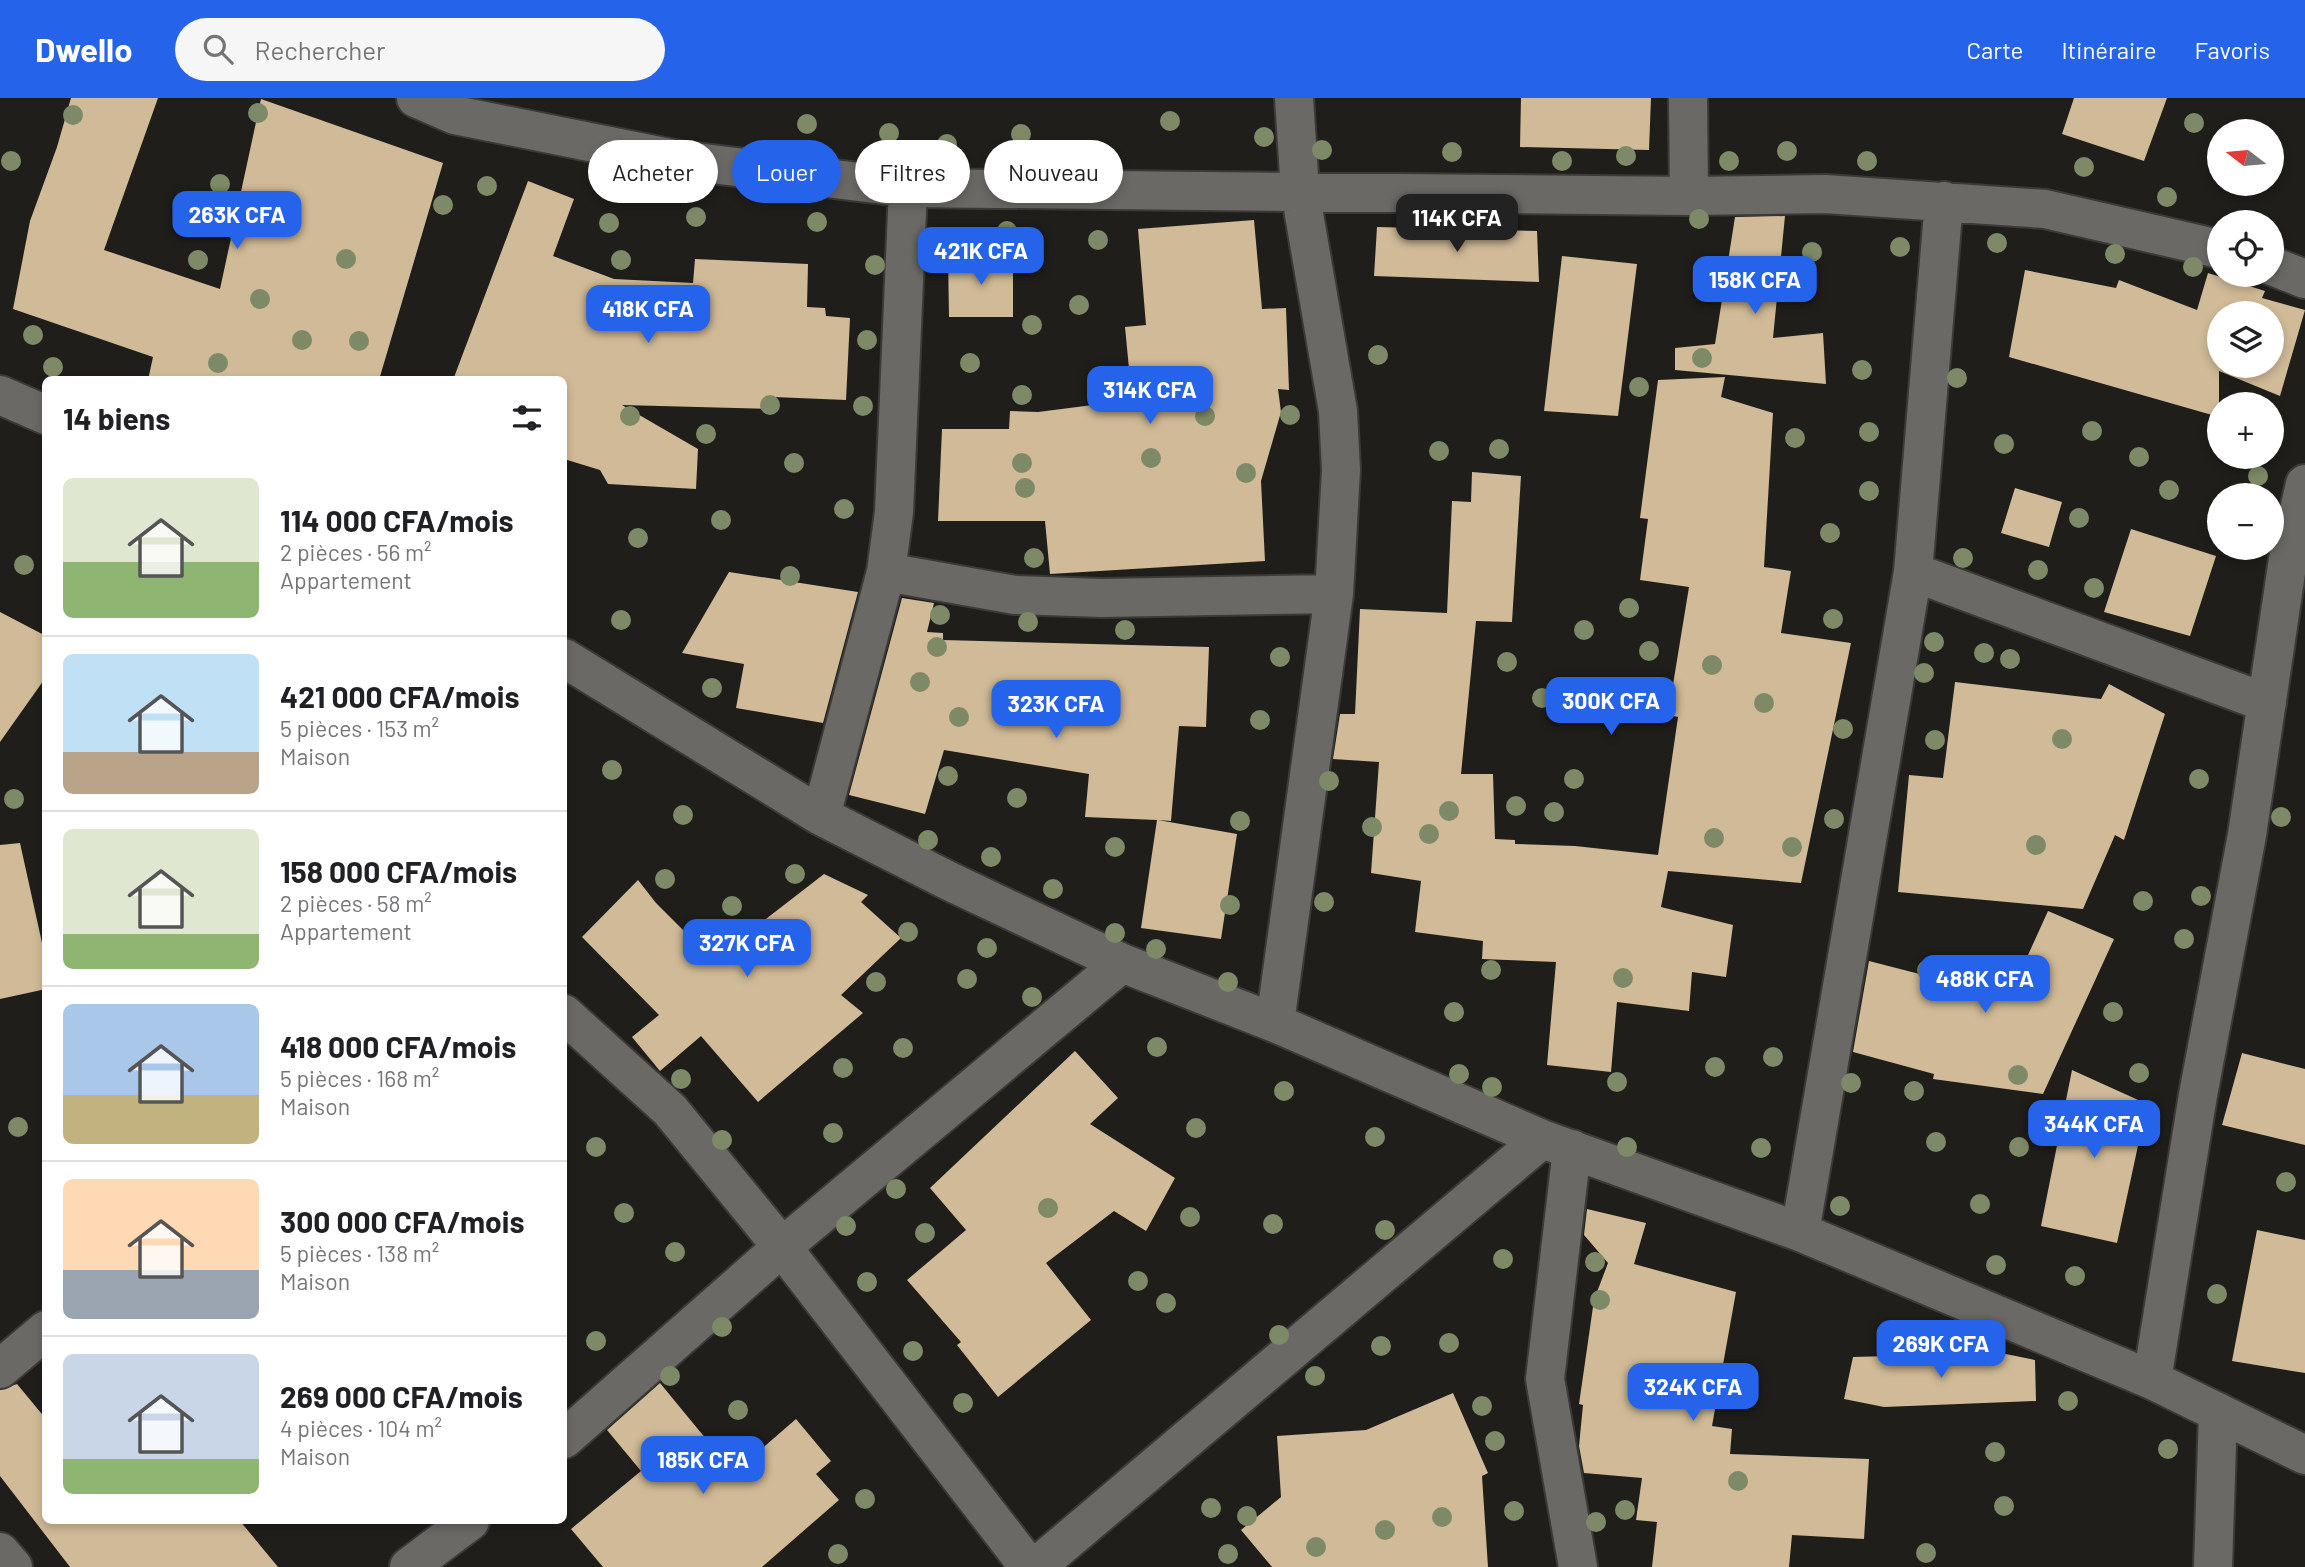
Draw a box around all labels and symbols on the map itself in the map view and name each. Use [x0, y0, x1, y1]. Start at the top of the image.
north arrow [2207, 119, 2284, 196]
pin: 263K CFA [165, 192, 309, 251]
pin: 114K CFA [1385, 194, 1529, 254]
pin: 421K CFA [909, 228, 1053, 287]
pin: 158K CFA [1683, 256, 1827, 316]
pin: 418K CFA [576, 286, 720, 345]
pin: 314K CFA [1078, 366, 1222, 426]
pin: 300K CFA [1539, 678, 1683, 737]
pin: 323K CFA [984, 680, 1128, 740]
pin: 327K CFA [675, 920, 819, 979]
pin: 488K CFA [1913, 956, 2057, 1015]
pin: 344K CFA [2022, 1100, 2166, 1160]
pin: 269K CFA [1869, 1320, 2013, 1380]
pin: 324K CFA [1621, 1364, 1765, 1423]
pin: 185K CFA [631, 1436, 775, 1496]

